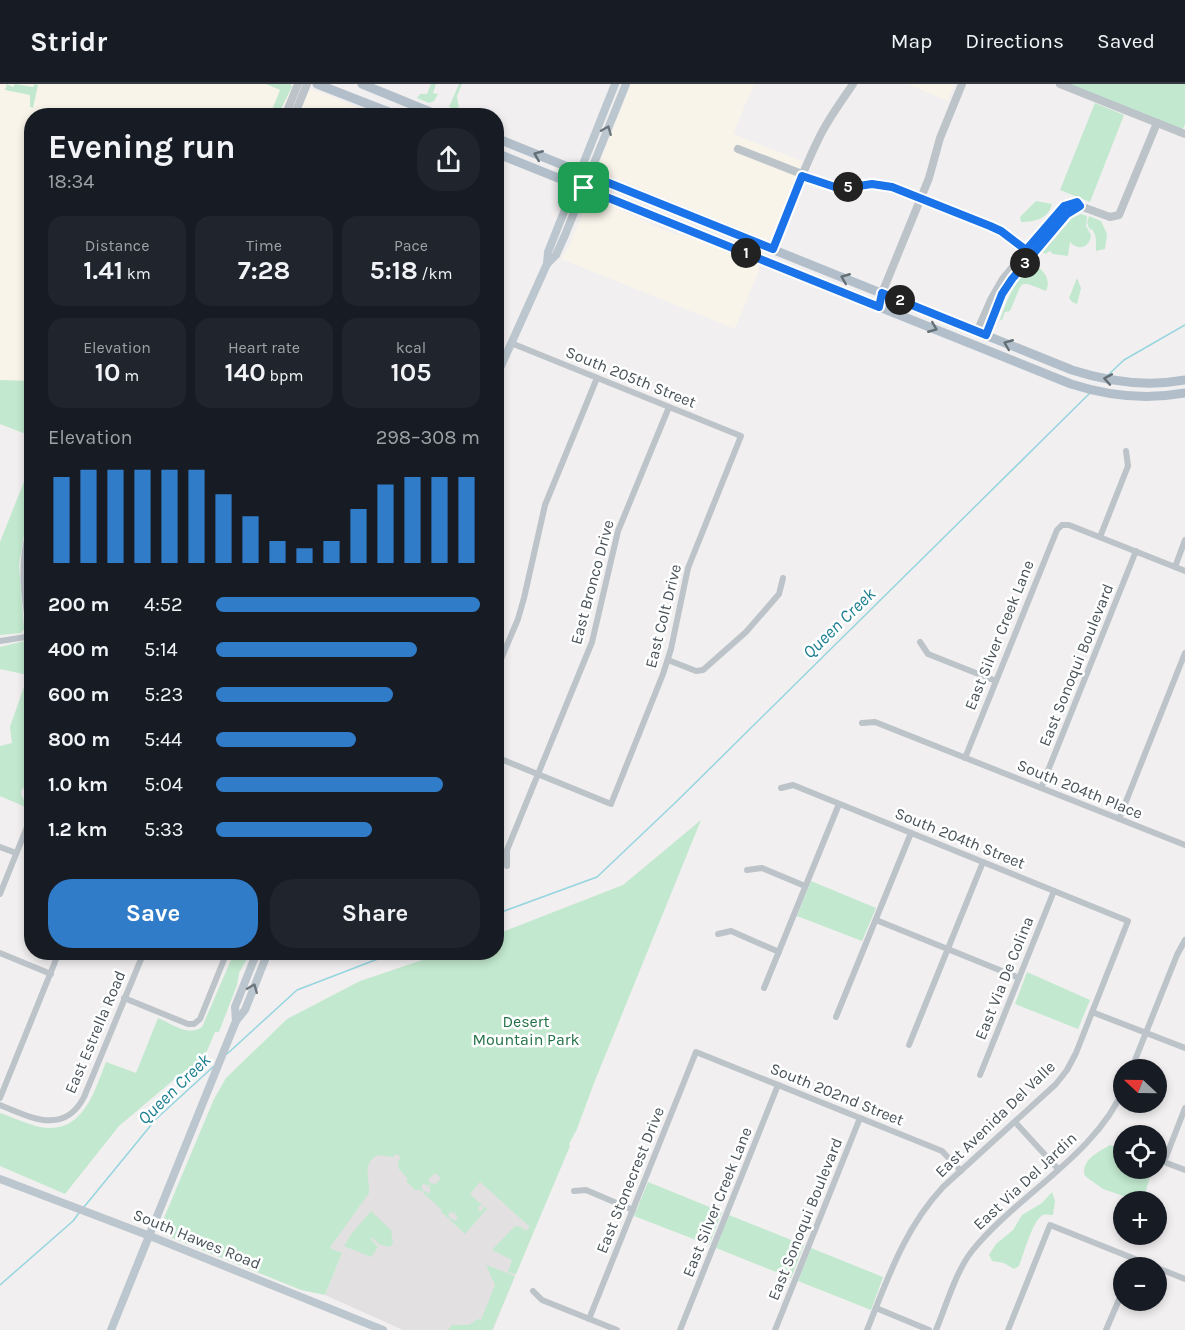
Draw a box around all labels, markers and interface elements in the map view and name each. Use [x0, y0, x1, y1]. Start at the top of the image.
text: Stridr [30, 25, 107, 58]
text: Map [891, 29, 932, 53]
text: Directions [965, 29, 1064, 53]
text: Saved [1097, 29, 1155, 53]
one-way arrow [600, 125, 612, 136]
text: Evening run [48, 128, 236, 166]
button: share [417, 128, 480, 191]
one-way arrow [533, 149, 544, 162]
pin [558, 162, 609, 213]
text: 18:34 [48, 170, 95, 193]
icon: arrive [567, 171, 600, 204]
pin: 5 [833, 172, 863, 202]
text: 5 [843, 177, 853, 196]
text: Distance [85, 236, 149, 255]
text: Time [246, 236, 282, 255]
text: Pace [394, 236, 428, 255]
pin: 1 [731, 238, 761, 268]
text: 1 [743, 243, 749, 262]
pin: 3 [1010, 248, 1040, 278]
text: 3 [1020, 253, 1030, 272]
text: 1.41 [83, 255, 123, 286]
text: 7:28 [238, 255, 290, 286]
text: 5:18 [370, 255, 418, 286]
text: km [123, 264, 151, 283]
text: /km [418, 264, 452, 283]
one-way arrow [840, 273, 851, 285]
pin: 2 [885, 285, 915, 315]
text: 2 [895, 290, 905, 309]
one-way arrow [927, 321, 938, 334]
text: Elevation [83, 338, 151, 357]
text: Heart rate [228, 338, 300, 357]
text: kcal [396, 338, 426, 357]
one-way arrow [1003, 339, 1014, 351]
street label: South 205th Street [563, 342, 699, 412]
text: 10 [95, 357, 120, 388]
text: 140 [225, 357, 266, 388]
text: 105 [391, 357, 431, 388]
text: m [120, 366, 139, 385]
text: bpm [266, 366, 303, 385]
one-way arrow [1103, 373, 1113, 386]
text: Elevation [48, 426, 133, 449]
text: 298–308 m [376, 426, 480, 449]
street label: East Bronco Drive [566, 518, 618, 646]
street label: East Silver Creek Lane [960, 557, 1038, 713]
street label: East Colt Drive [641, 562, 685, 670]
street label: East Sonoqui Boulevard [1035, 581, 1117, 749]
water label: Queen Creek [798, 582, 881, 663]
text: 200 m [48, 593, 109, 616]
text: 4:52 [144, 593, 183, 616]
text: 400 m [48, 638, 109, 661]
text: 5:14 [144, 638, 178, 661]
text: 600 m [48, 683, 109, 706]
text: 5:23 [144, 683, 183, 706]
text: 800 m [48, 728, 110, 751]
text: 5:44 [144, 728, 182, 751]
street label: South 204th Place [1015, 755, 1145, 823]
text: 1.0 km [48, 773, 108, 796]
text: 5:04 [144, 773, 183, 796]
street label: South 204th Street [892, 803, 1028, 873]
text: 1.2 km [48, 818, 107, 841]
text: 5:33 [144, 818, 184, 841]
button: Save [48, 879, 258, 948]
button: Share [270, 879, 480, 948]
street label: East Via De Colina [971, 914, 1037, 1042]
street label: East Estrella Road [60, 968, 130, 1096]
one-way arrow [246, 983, 259, 994]
park label: Desert Mountain Park [472, 1012, 580, 1049]
water label: Queen Creek [133, 1048, 216, 1129]
street label: East Avenida Del Valle [931, 1057, 1059, 1181]
street label: South 202nd Street [767, 1059, 907, 1129]
north arrow [1113, 1059, 1167, 1113]
map controls [1113, 1059, 1167, 1311]
street label: East Stonecrest Drive [592, 1104, 668, 1256]
street label: East Silver Creek Lane [678, 1124, 756, 1280]
button: locate [1113, 1125, 1167, 1179]
street label: East Via Del Jardin [969, 1128, 1081, 1234]
street label: East Sonoqui Boulevard [764, 1135, 846, 1303]
button: + [1113, 1191, 1167, 1245]
street label: South Hawes Road [130, 1205, 264, 1273]
button: − [1113, 1257, 1167, 1311]

